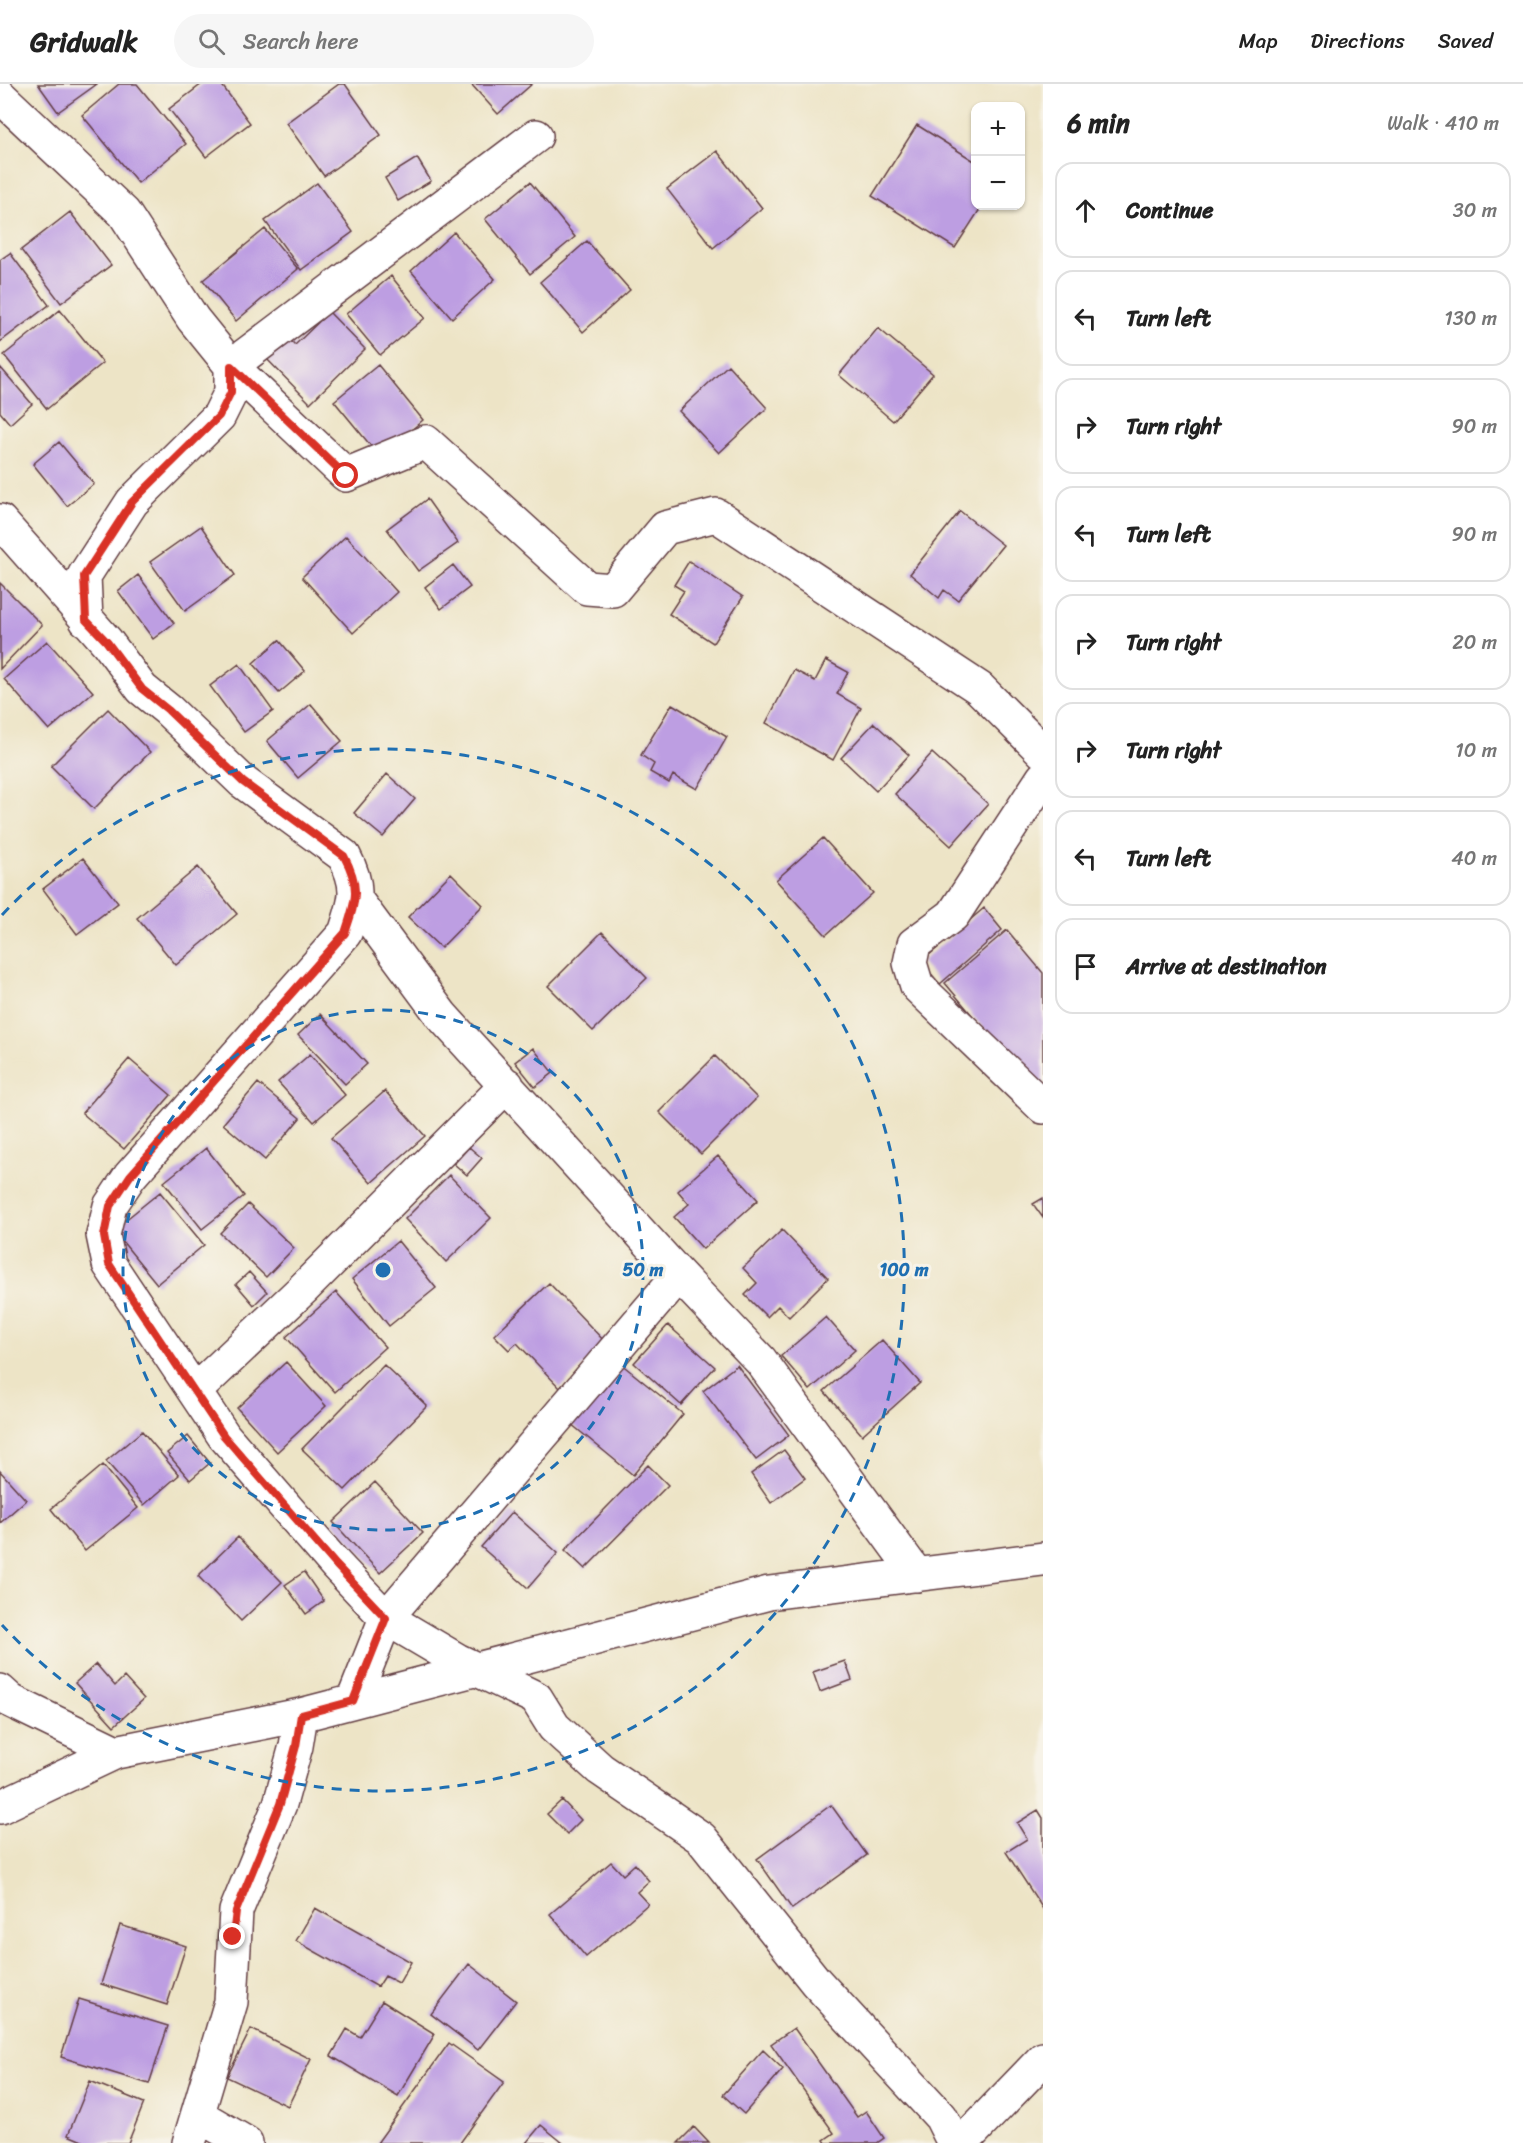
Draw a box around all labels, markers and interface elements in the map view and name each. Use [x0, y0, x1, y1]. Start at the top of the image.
search box [174, 14, 594, 68]
text: Gridwalk [30, 17, 138, 66]
text: Search here [243, 22, 359, 61]
text: Map [1239, 22, 1277, 60]
text: Directions [1310, 22, 1405, 60]
text: Saved [1438, 22, 1493, 60]
icon: search [195, 25, 228, 58]
text: 6 min [1067, 100, 1130, 146]
map controls [971, 102, 1025, 210]
button: + [971, 102, 1025, 156]
text: Walk · 410 m [1387, 106, 1499, 141]
button: − [971, 156, 1025, 210]
text: Continue [1126, 191, 1214, 230]
text: 30 m [1453, 193, 1497, 228]
icon: ahead [1069, 194, 1102, 227]
text: Turn left [1126, 299, 1211, 338]
text: 130 m [1444, 301, 1497, 336]
icon: left [1069, 302, 1102, 335]
text: Turn right [1126, 407, 1221, 446]
text: 90 m [1452, 409, 1497, 444]
icon: right [1069, 410, 1102, 443]
route start [332, 462, 358, 488]
text: Turn left [1126, 515, 1211, 554]
text: 90 m [1452, 517, 1497, 552]
icon: left [1069, 518, 1102, 551]
text: Turn right [1126, 623, 1221, 662]
text: 20 m [1452, 625, 1497, 660]
icon: right [1069, 626, 1102, 659]
text: Turn right [1126, 731, 1221, 770]
text: 10 m [1455, 733, 1497, 768]
icon: right [1069, 734, 1102, 767]
text: Turn left [1126, 839, 1211, 878]
text: 40 m [1451, 841, 1497, 876]
icon: left [1069, 842, 1102, 875]
text: Arrive at destination [1126, 947, 1327, 986]
icon: arrive [1069, 950, 1102, 983]
text: 50 m [623, 1254, 664, 1286]
text: 100 m [880, 1254, 929, 1286]
centre of rings [373, 1260, 393, 1280]
route end [219, 1923, 245, 1949]

